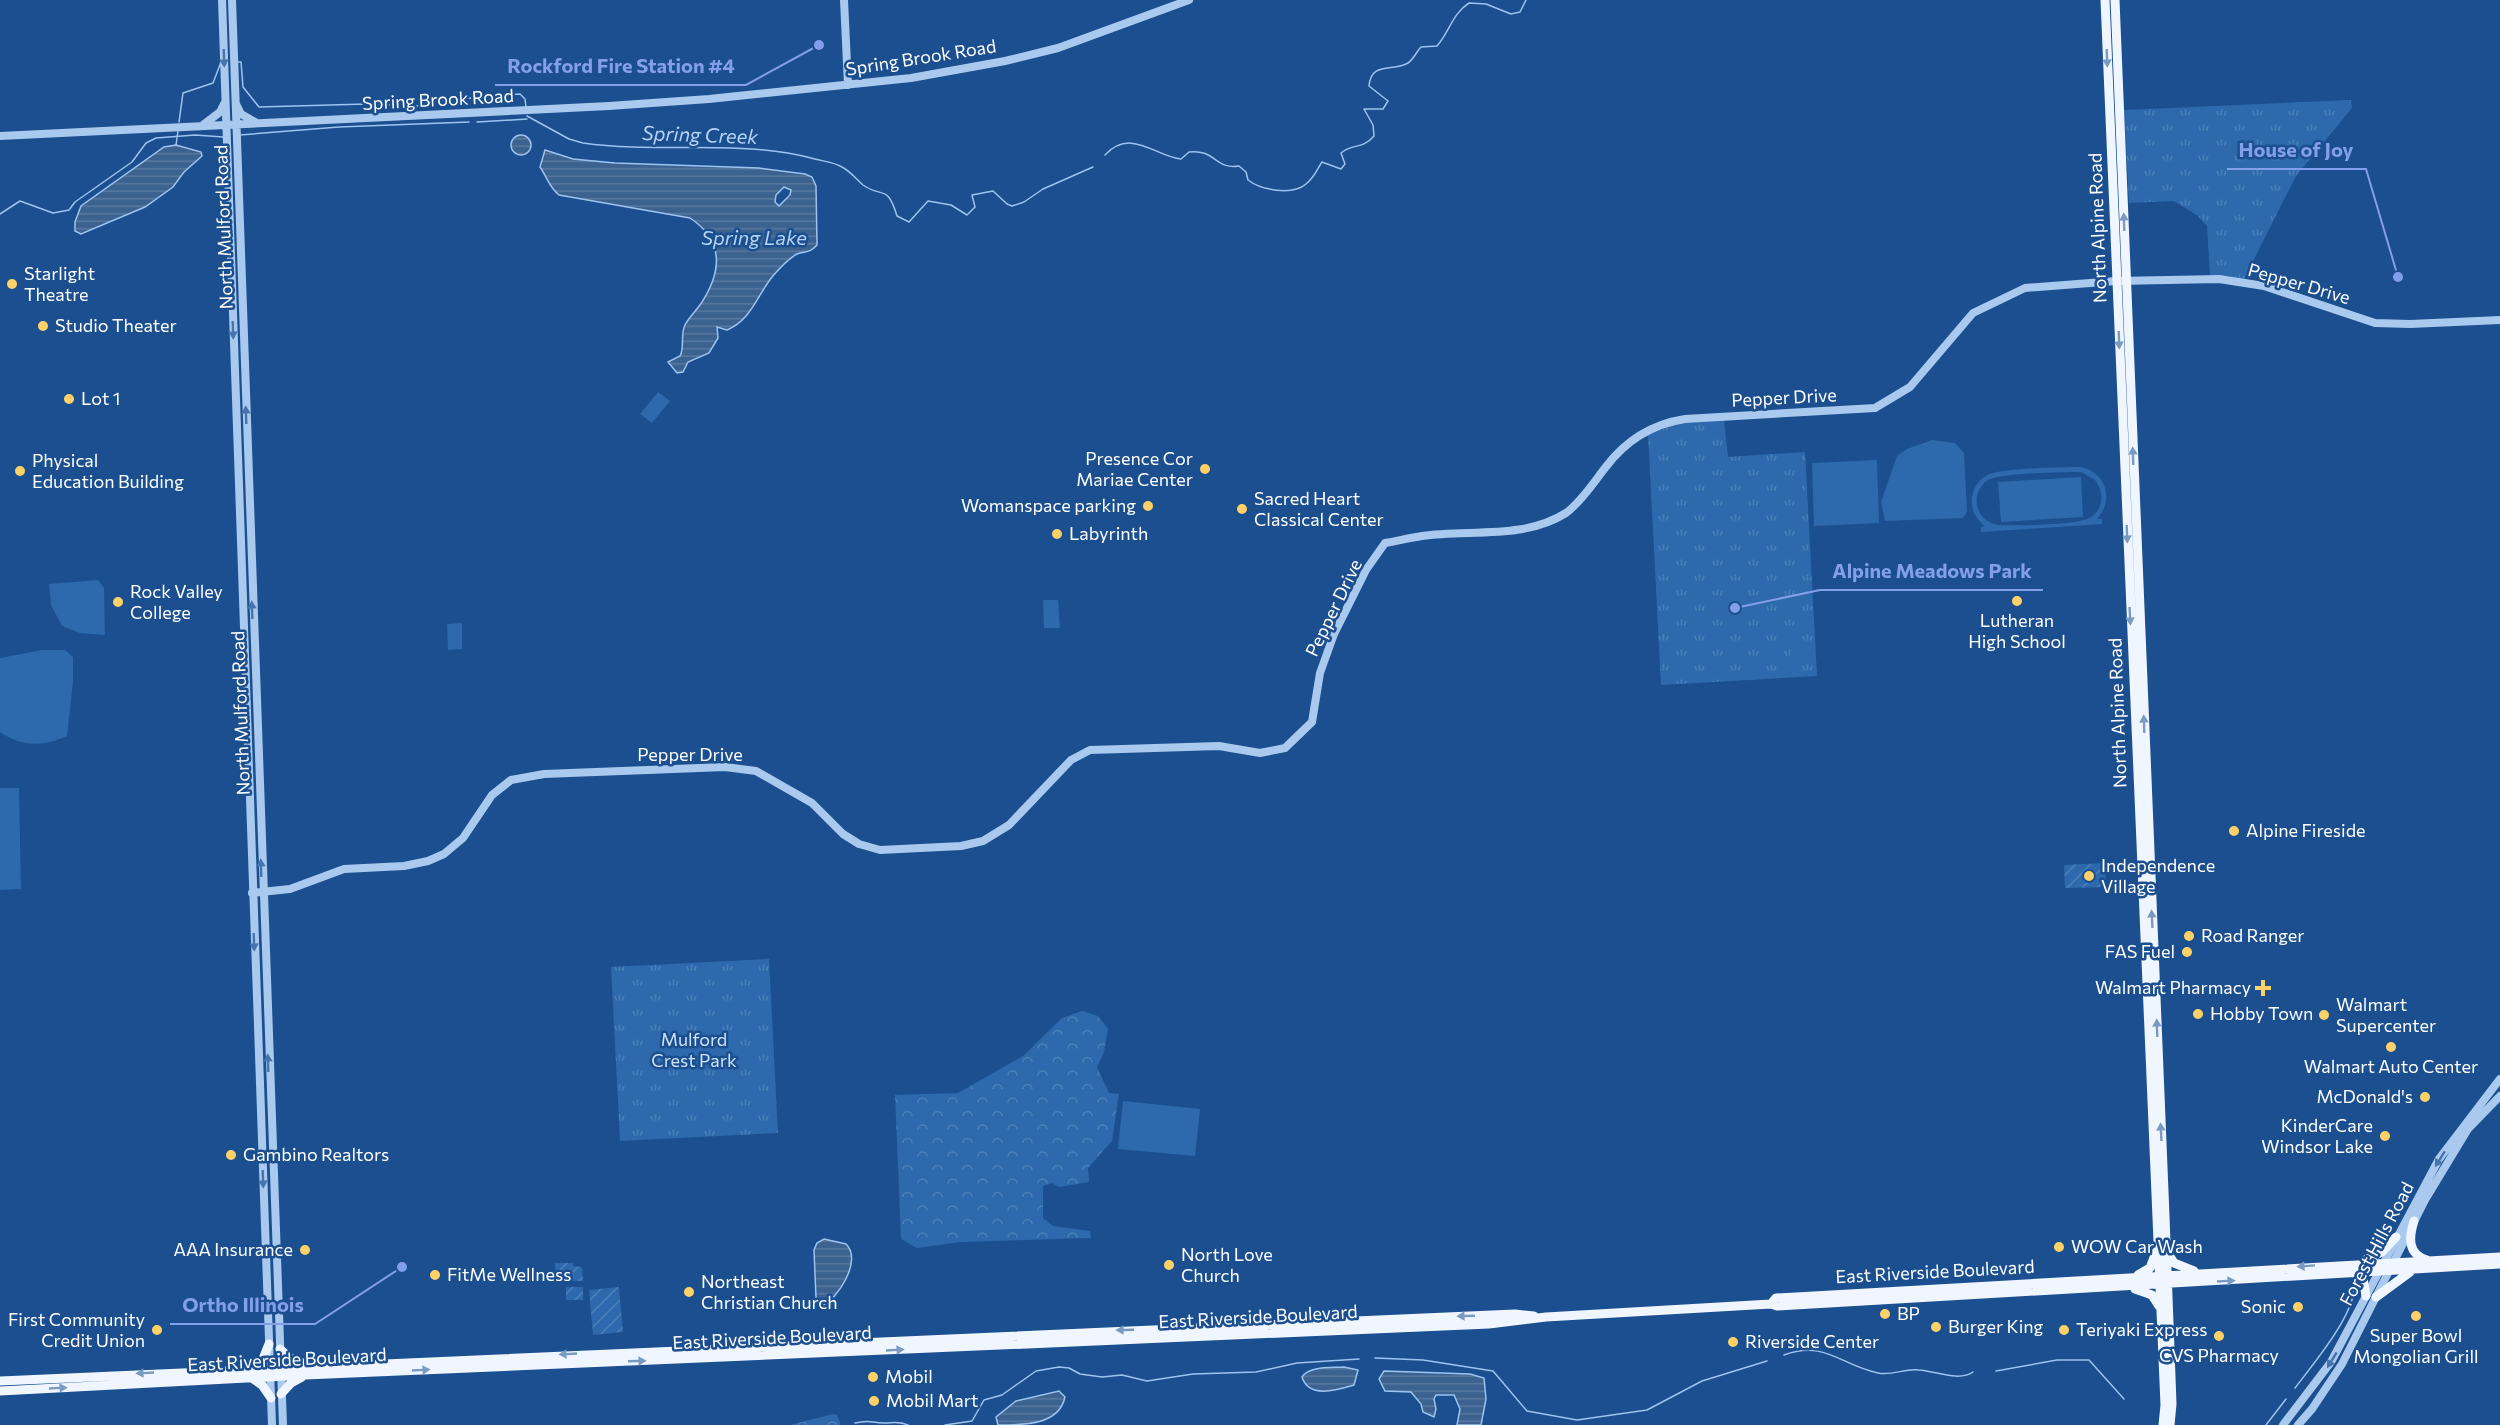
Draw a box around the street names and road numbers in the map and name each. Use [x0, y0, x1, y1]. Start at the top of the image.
street label: Spring Brook Road [844, 34, 998, 80]
street label: Spring Brook Road [362, 84, 514, 114]
street label: North Mulford Road [209, 144, 237, 310]
street label: North Alpine Road [2083, 153, 2111, 303]
street label: Pepper Drive [2246, 258, 2353, 308]
street label: Pepper Drive [1731, 383, 1837, 411]
street label: Pepper Drive [1300, 555, 1366, 660]
street label: North Mulford Road [226, 630, 254, 796]
street label: North Alpine Road [2103, 638, 2131, 788]
street label: Pepper Drive [637, 743, 743, 765]
street label: Forest Hills Road [2334, 1178, 2418, 1309]
street label: East Riverside Boulevard [1835, 1255, 2035, 1287]
street label: East Riverside Boulevard [1158, 1300, 1358, 1332]
street label: East Riverside Boulevard [672, 1321, 872, 1353]
street label: East Riverside Boulevard [187, 1343, 387, 1375]

